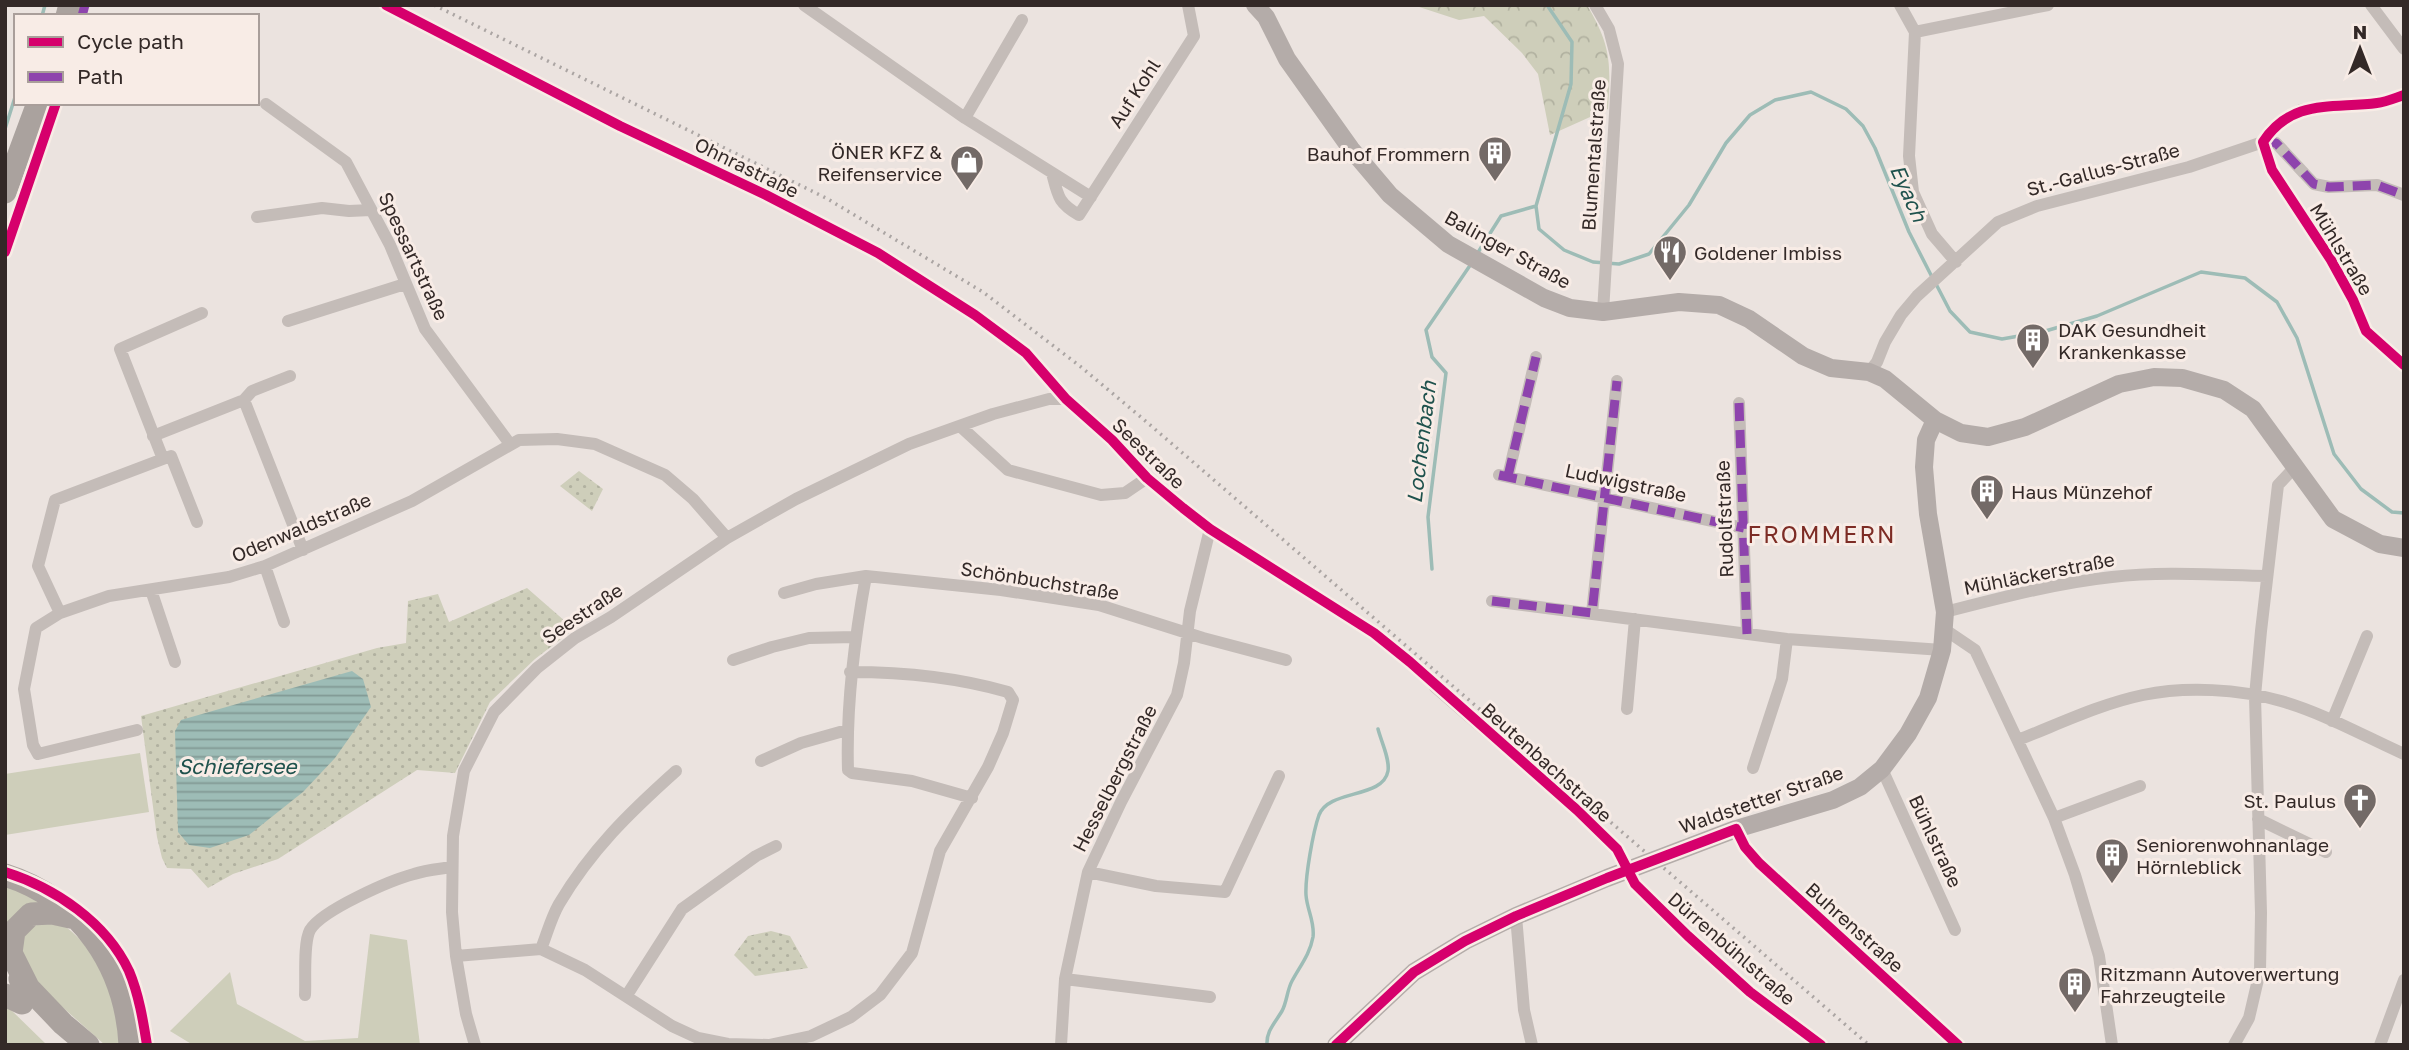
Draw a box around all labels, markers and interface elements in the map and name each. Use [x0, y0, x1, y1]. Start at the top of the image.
legend [14, 14, 259, 105]
north arrow [2325, 14, 2395, 84]
text: N [2353, 20, 2367, 43]
text: Cycle path [77, 28, 184, 54]
street label: Auf Kohl [1103, 54, 1165, 132]
text: Path [77, 63, 124, 89]
street label: Blumentalstraße [1576, 79, 1610, 231]
street label: Ohnrastraße [691, 132, 803, 202]
building icon: Bauhof Frommern [1476, 134, 1514, 183]
street label: St.-Gallus-Straße [2024, 138, 2182, 200]
place label: ÖNER KFZ & Reifenservice [818, 140, 942, 185]
place label: Bauhof Frommern [1307, 142, 1470, 165]
shop icon: ÖNER KFZ & Reifenservice [948, 143, 986, 192]
water label: Eyach [1885, 160, 1934, 227]
street label: Spessartstraße [374, 188, 454, 324]
street label: Mühlstraße [2306, 199, 2378, 299]
street label: Balinger Straße [1441, 205, 1575, 293]
restaurant icon: Goldener Imbiss [1651, 233, 1689, 282]
place label: Goldener Imbiss [1694, 241, 1842, 264]
place label: DAK Gesundheit Krankenkasse [2058, 318, 2206, 363]
building icon: DAK Gesundheit Krankenkasse [2014, 321, 2052, 370]
water label: Lochenbach [1401, 378, 1442, 505]
street label: Seestraße [1108, 413, 1190, 493]
street label: Ludwigstraße [1563, 458, 1689, 506]
street label: Rudolfstraße [1710, 460, 1738, 578]
building icon: Haus Münzehof [1968, 472, 2006, 521]
place label: Haus Münzehof [2011, 480, 2153, 503]
street label: Odenwaldstraße [228, 487, 374, 567]
district label: FROMMERN [1747, 520, 1897, 548]
street label: Mühläckerstraße [1962, 547, 2116, 599]
street label: Schönbuchstraße [959, 556, 1121, 604]
street label: Seestraße [537, 578, 627, 648]
street label: Beutenbachstraße [1477, 697, 1617, 827]
street label: Hesselbergstraße [1067, 701, 1161, 855]
water label: Schiefersee [178, 753, 298, 779]
street label: Waldstetter Straße [1676, 760, 1846, 838]
church icon: St. Paulus [2341, 781, 2379, 830]
place label: St. Paulus [2243, 789, 2336, 812]
street label: Bühlstraße [1905, 791, 1967, 891]
place label: Seniorenwohnanlage Hörnleblick [2136, 833, 2329, 878]
building icon: Seniorenwohnanlage Hörnleblick [2093, 836, 2131, 885]
street label: Buhrenstraße [1801, 877, 1909, 977]
street label: Dürrenbühlstraße [1664, 887, 1800, 1009]
place label: Ritzmann Autoverwertung Fahrzeugteile [2100, 962, 2339, 1007]
building icon: Ritzmann Autoverwertung Fahrzeugteile [2056, 965, 2094, 1014]

